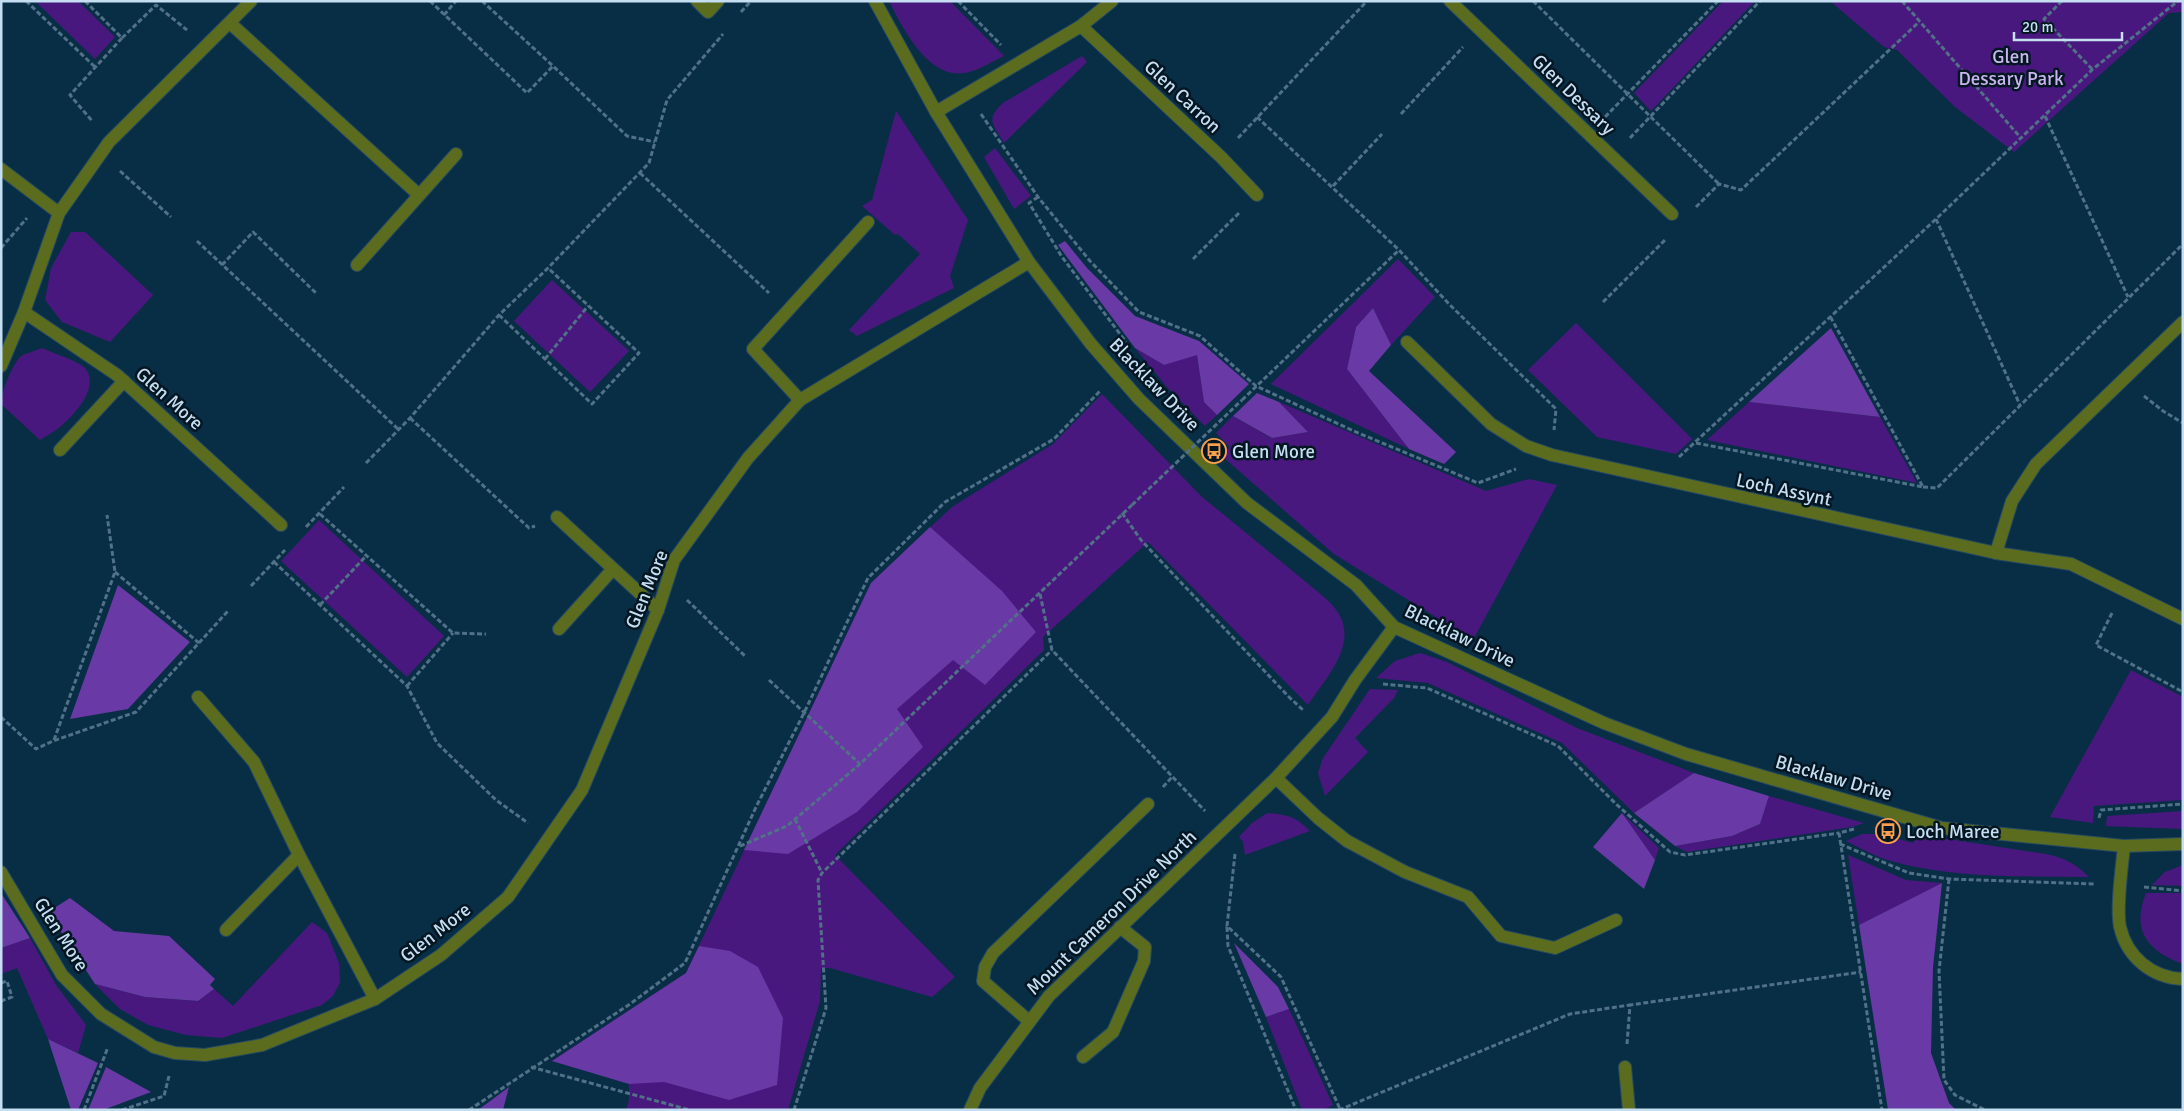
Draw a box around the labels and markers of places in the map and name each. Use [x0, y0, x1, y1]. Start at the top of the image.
bus stop icon: Glen More [1201, 438, 1227, 464]
place label: Glen More [1232, 440, 1315, 464]
bus stop icon: Loch Maree [1875, 818, 1901, 844]
place label: Loch Maree [1906, 820, 1999, 844]

